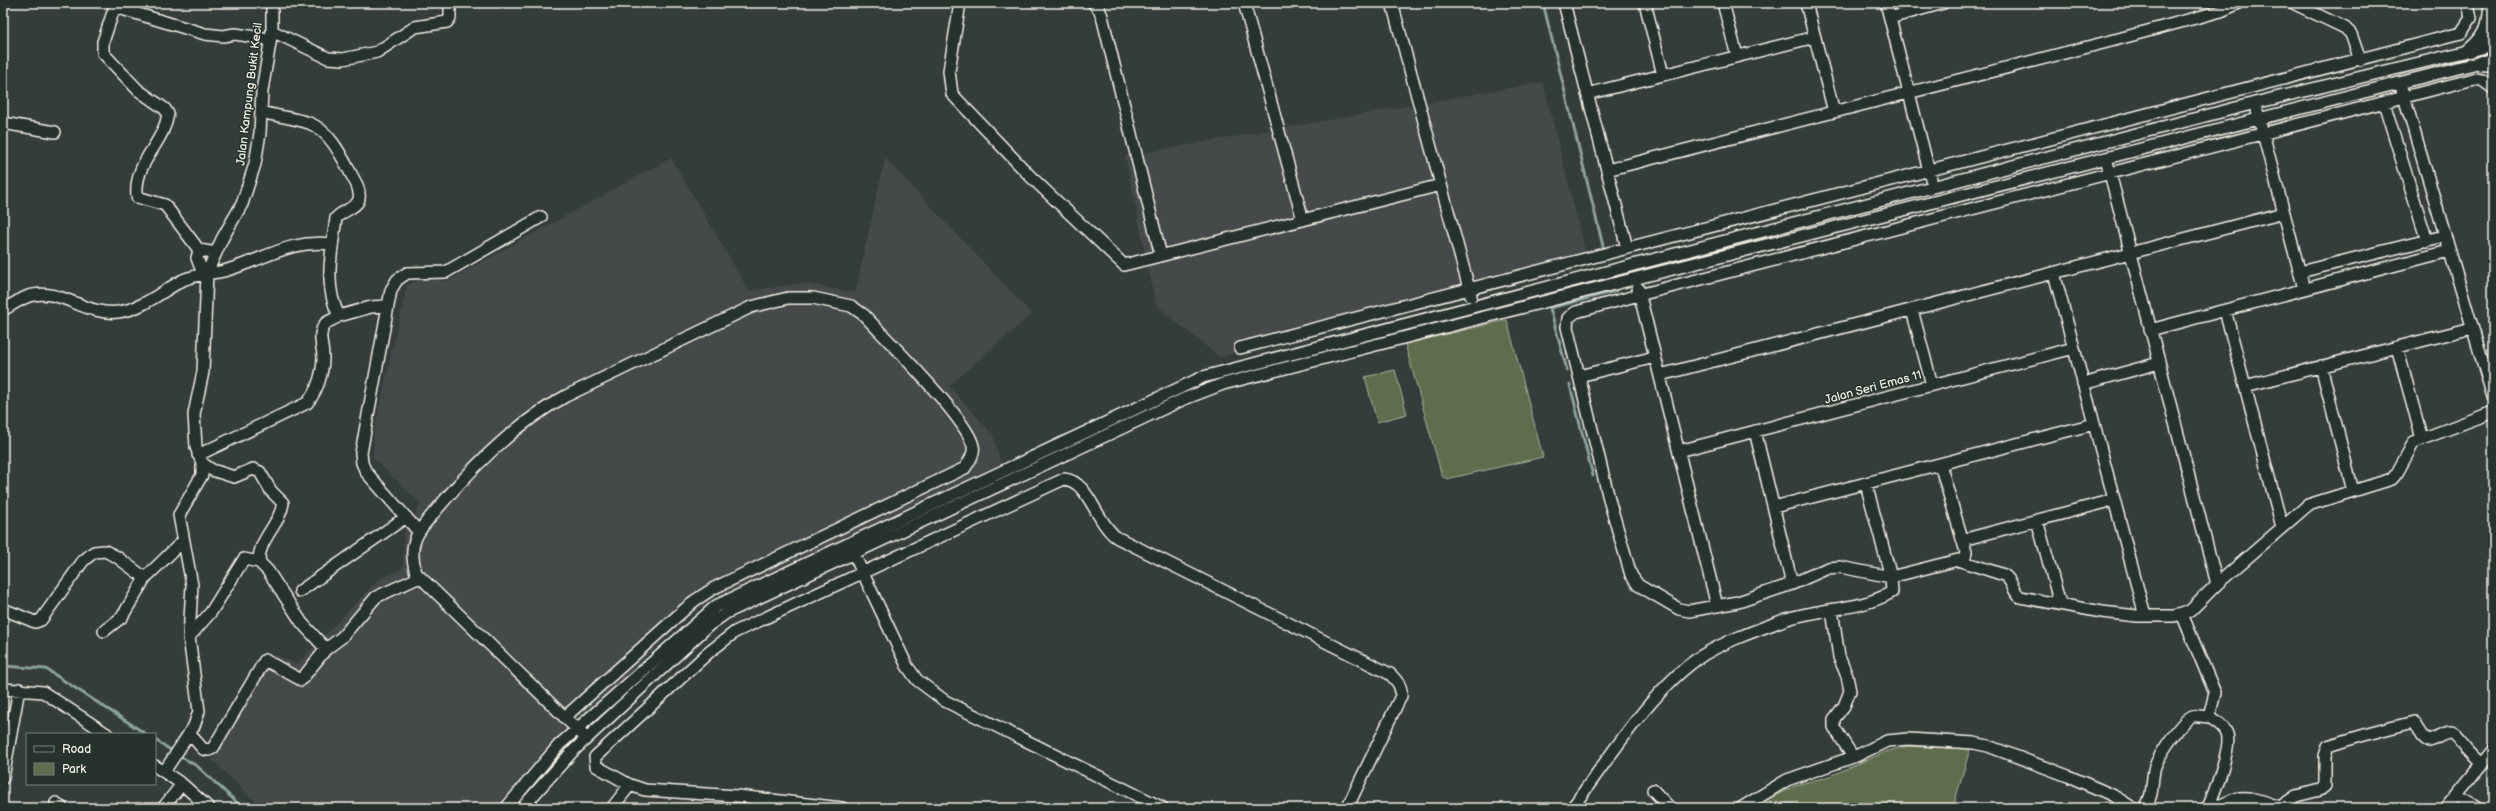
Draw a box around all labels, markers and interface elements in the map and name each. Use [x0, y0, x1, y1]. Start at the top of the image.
street label: Jalan Kampung Bukit Kecil [233, 22, 266, 166]
street label: Jalan Seri Emas 11 [1823, 367, 1923, 408]
legend [26, 733, 156, 785]
text: Road [62, 742, 91, 757]
text: Park [62, 762, 86, 777]

